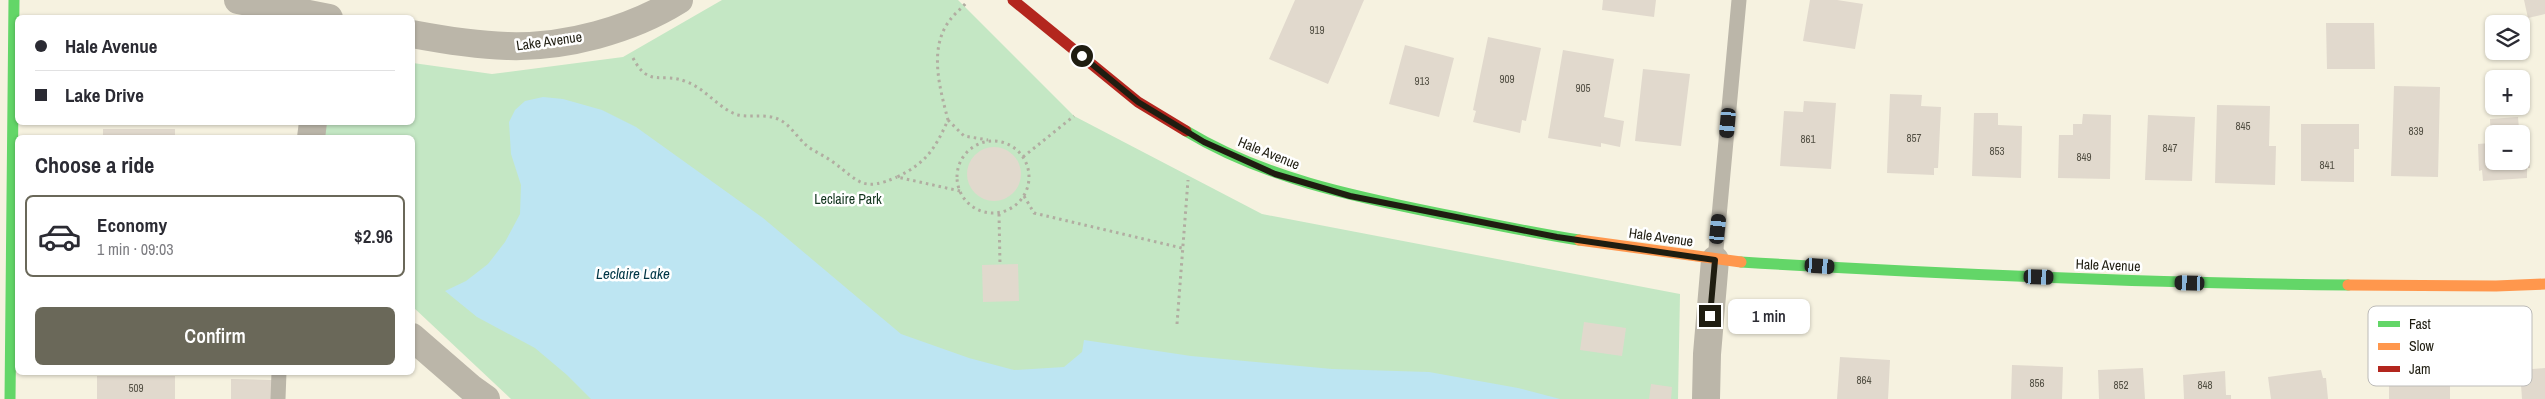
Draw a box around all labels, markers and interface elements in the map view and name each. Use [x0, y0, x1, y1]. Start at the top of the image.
map controls [2485, 15, 2530, 170]
button: layers [2485, 15, 2530, 60]
house number: 919 [1309, 23, 1325, 37]
street label: Lake Avenue [515, 27, 583, 55]
text: Hale Avenue [65, 33, 157, 59]
route start [1071, 45, 1093, 67]
button: + [2485, 70, 2530, 115]
house number: 909 [1499, 72, 1515, 86]
house number: 913 [1414, 74, 1430, 88]
house number: 905 [1575, 81, 1591, 95]
text: Lake Drive [65, 82, 144, 108]
car [1719, 107, 1736, 139]
house number: 845 [2235, 119, 2251, 133]
house number: 839 [2408, 124, 2424, 138]
button: − [2485, 125, 2530, 170]
house number: 857 [1906, 131, 1922, 145]
street label: Hale Avenue [1236, 132, 1302, 174]
house number: 861 [1800, 132, 1816, 146]
house number: 847 [2162, 141, 2178, 155]
house number: 853 [1989, 144, 2005, 158]
text: Choose a ride [35, 150, 154, 180]
house number: 849 [2076, 150, 2092, 164]
house number: 841 [2319, 158, 2335, 172]
park label: Leclaire Park [814, 190, 882, 208]
text: Economy [97, 212, 167, 238]
car [1708, 213, 1727, 245]
icon: car [37, 214, 82, 259]
text: $2.96 [354, 223, 393, 249]
street label: Hale Avenue [1628, 224, 1694, 250]
text: 1 min · 09:03 [97, 238, 174, 260]
street label: Hale Avenue [2075, 255, 2141, 275]
car [1804, 257, 1835, 275]
water label: Leclaire Lake [596, 263, 670, 284]
car [2023, 269, 2054, 285]
car [2174, 275, 2205, 291]
callout: 1 min [1728, 298, 1810, 334]
route end [1699, 305, 1721, 327]
text: 1 min [1752, 305, 1786, 327]
legend [2368, 306, 2532, 386]
button: Confirm [35, 307, 395, 365]
text: Fast [2409, 315, 2431, 333]
text: Slow [2409, 337, 2435, 355]
text: Jam [2409, 360, 2431, 378]
house number: 864 [1856, 373, 1872, 387]
house number: 856 [2029, 376, 2045, 390]
house number: 852 [2113, 378, 2129, 392]
house number: 848 [2197, 378, 2213, 392]
house number: 509 [128, 381, 144, 395]

